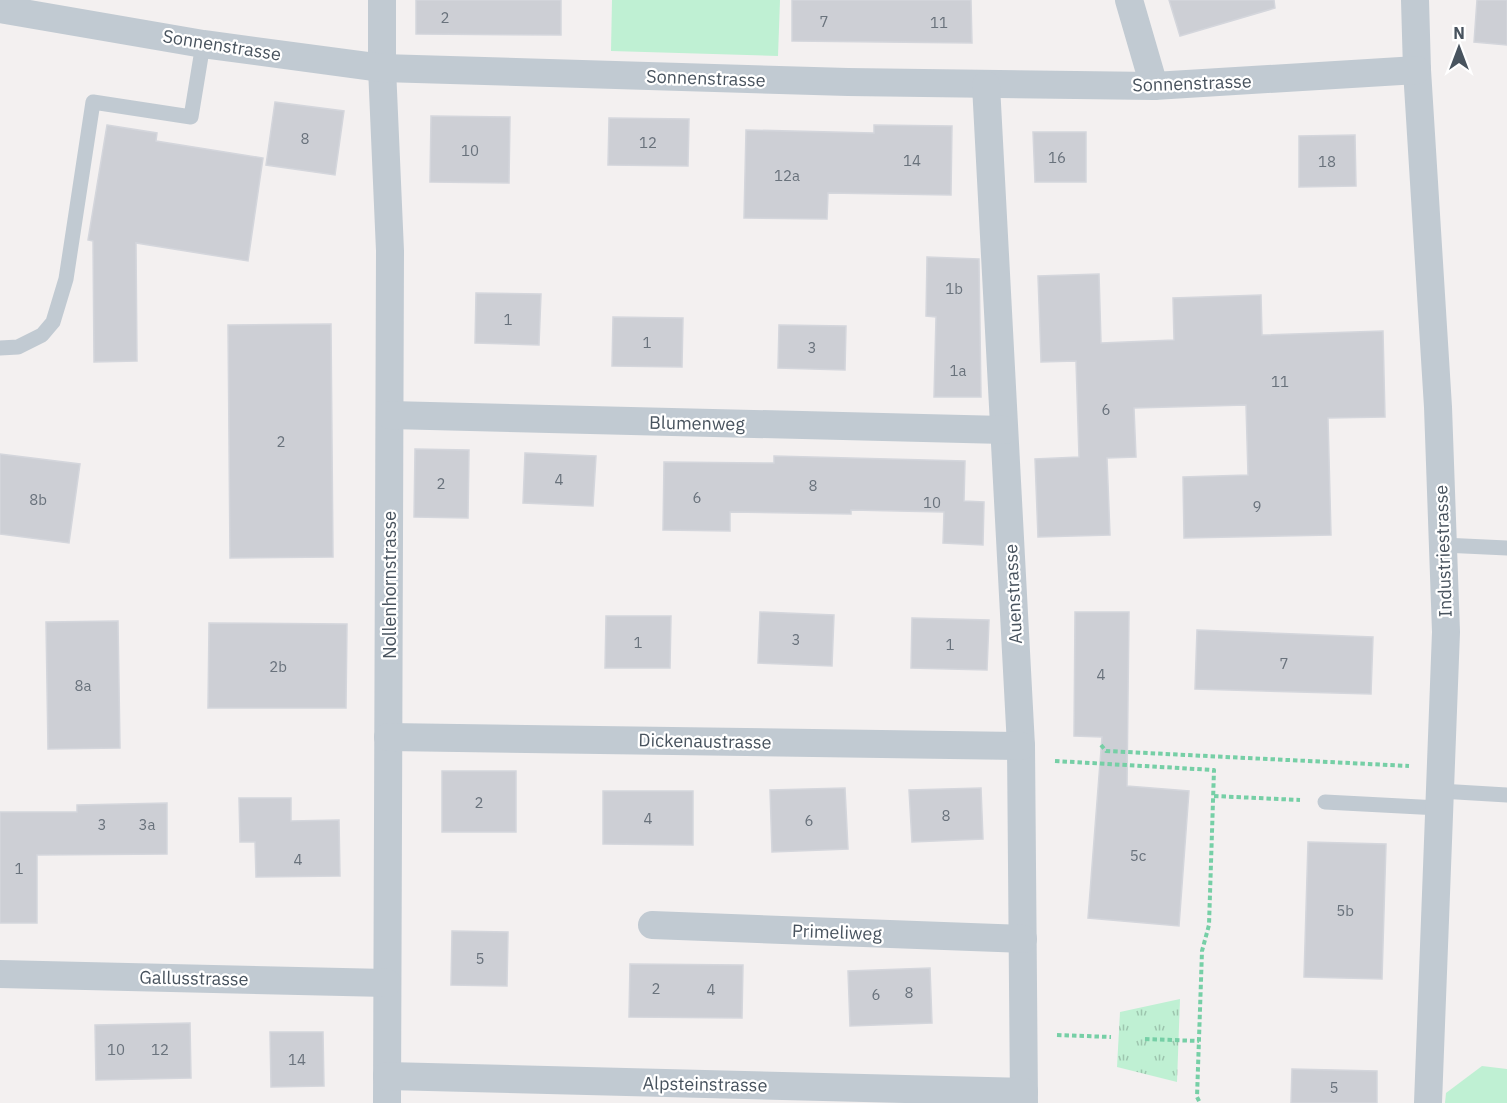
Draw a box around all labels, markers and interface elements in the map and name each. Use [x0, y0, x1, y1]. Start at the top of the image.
house number: 2 [440, 8, 450, 27]
house number: 7 [819, 12, 829, 31]
house number: 11 [930, 13, 948, 32]
north arrow [1429, 18, 1489, 78]
text: N [1453, 23, 1465, 43]
street label: Sonnenstrasse [161, 24, 283, 66]
street label: Sonnenstrasse [646, 64, 766, 92]
street label: Sonnenstrasse [1132, 69, 1252, 97]
house number: 8 [300, 129, 310, 148]
house number: 12 [639, 133, 657, 152]
house number: 10 [461, 141, 479, 160]
house number: 16 [1048, 148, 1066, 167]
house number: 14 [903, 151, 921, 170]
house number: 18 [1318, 152, 1336, 171]
house number: 12a [774, 166, 800, 185]
house number: 1b [945, 279, 963, 298]
house number: 1 [503, 310, 513, 329]
house number: 1 [642, 333, 652, 352]
house number: 3 [807, 338, 817, 357]
house number: 1a [949, 361, 967, 380]
house number: 11 [1271, 372, 1289, 391]
house number: 6 [1101, 400, 1111, 419]
street label: Blumenweg [649, 411, 746, 435]
house number: 2 [276, 432, 286, 451]
house number: 4 [554, 470, 564, 489]
house number: 2 [436, 474, 446, 493]
house number: 8 [808, 476, 818, 495]
street label: Industriestrasse [1429, 484, 1457, 618]
house number: 6 [692, 488, 702, 507]
house number: 8b [29, 490, 47, 509]
house number: 10 [923, 493, 941, 512]
house number: 9 [1252, 497, 1262, 516]
street label: Nollenhornstrasse [378, 511, 401, 659]
street label: Auenstrasse [999, 543, 1027, 645]
house number: 3 [791, 630, 801, 649]
house number: 1 [633, 633, 643, 652]
house number: 1 [945, 635, 955, 654]
house number: 7 [1279, 654, 1289, 673]
house number: 2b [269, 657, 287, 676]
house number: 4 [1096, 665, 1106, 684]
house number: 8a [74, 676, 92, 695]
street label: Dickenaustrasse [638, 728, 772, 754]
house number: 2 [474, 793, 484, 812]
house number: 8 [941, 806, 951, 825]
house number: 4 [643, 809, 653, 828]
house number: 6 [804, 811, 814, 830]
house number: 3 [97, 815, 107, 834]
house number: 3a [138, 815, 156, 834]
house number: 5c [1130, 846, 1147, 865]
house number: 4 [293, 850, 303, 869]
house number: 1 [14, 859, 24, 878]
house number: 5b [1336, 901, 1354, 920]
street label: Primeliweg [792, 919, 883, 945]
house number: 5 [475, 949, 485, 968]
street label: Gallusstrasse [139, 966, 249, 990]
house number: 2 [651, 979, 661, 998]
house number: 4 [706, 980, 716, 999]
house number: 8 [904, 983, 914, 1002]
house number: 6 [871, 985, 881, 1004]
house number: 10 [107, 1040, 125, 1059]
house number: 12 [151, 1040, 169, 1059]
house number: 14 [288, 1050, 306, 1069]
street label: Alpsteinstrasse [642, 1071, 768, 1097]
house number: 5 [1329, 1078, 1339, 1097]

